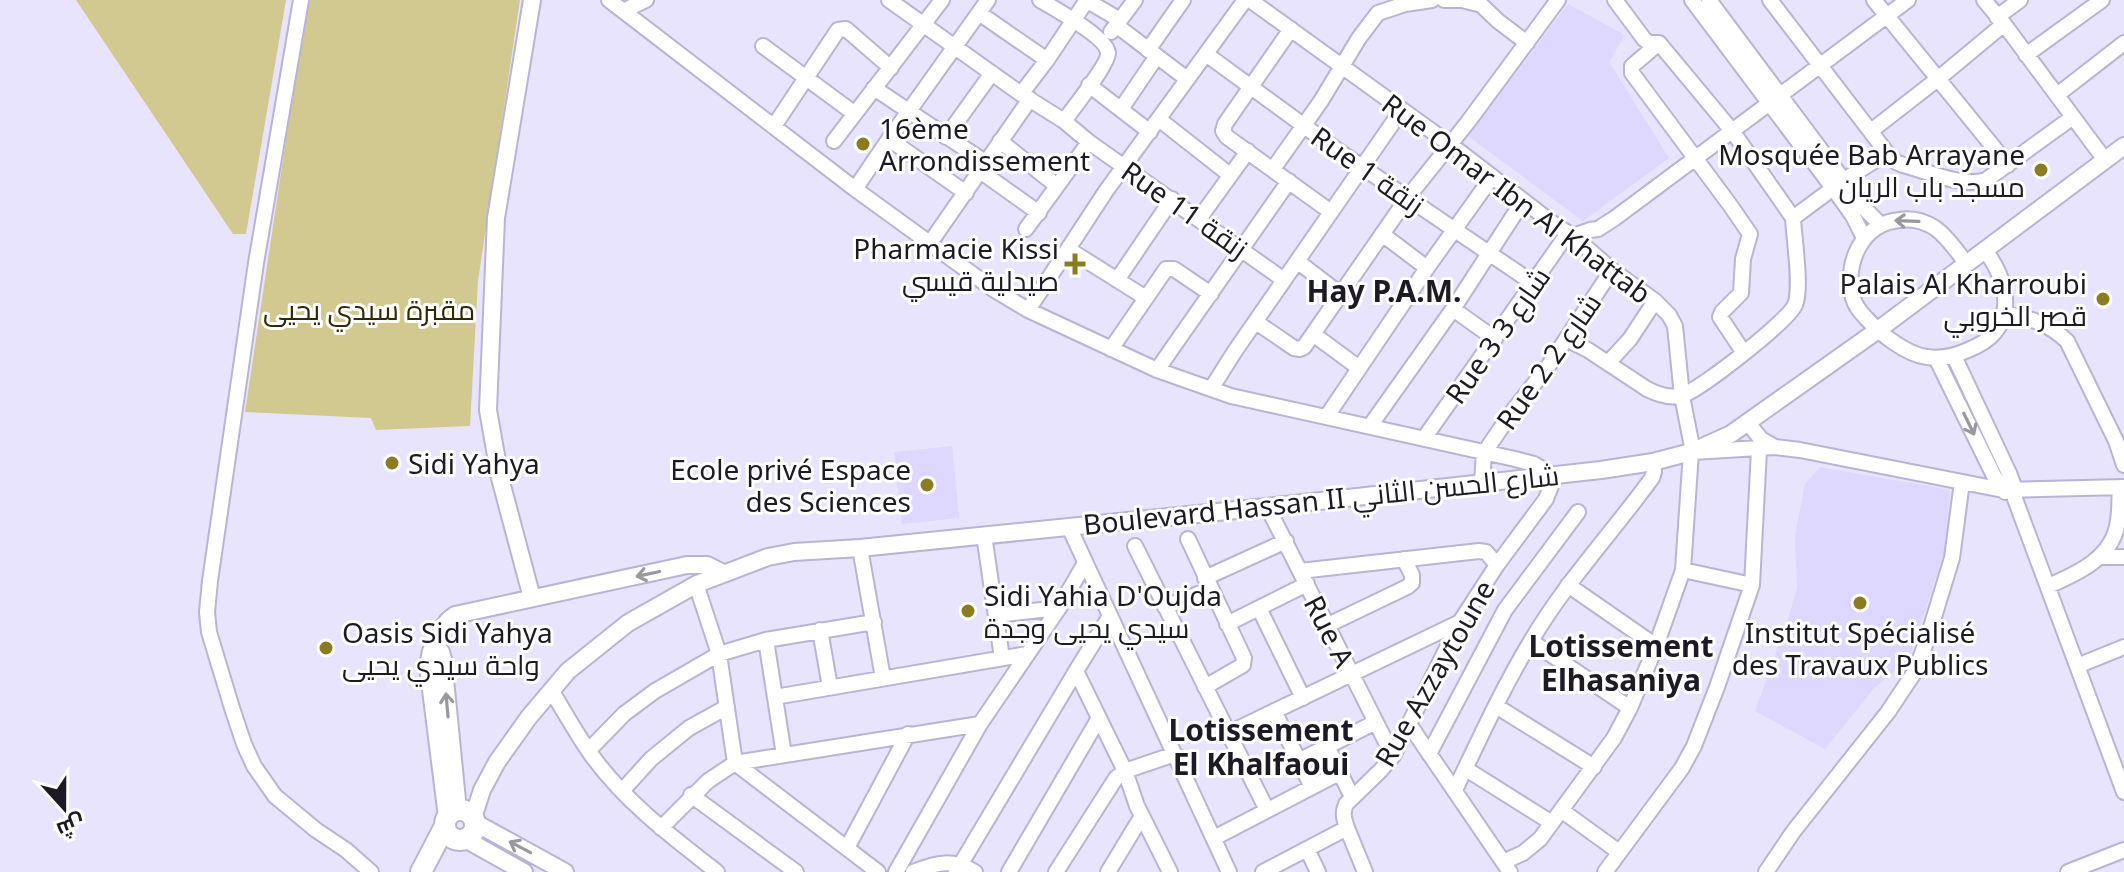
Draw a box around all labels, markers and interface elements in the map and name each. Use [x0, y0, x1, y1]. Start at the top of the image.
street label: Rue Omar Ibn Al Khattab [1375, 84, 1659, 312]
place label: 16ème Arrondissement [879, 109, 1090, 179]
street label: Rue 1 زنقة [1304, 117, 1432, 223]
marker: 16ème Arrondissement [854, 135, 872, 153]
place label: Mosquée Bab Arrayane مسجد باب الريان [1718, 135, 2025, 205]
street label: Rue 11 زنقة [1114, 152, 1256, 266]
marker: Mosquée Bab Arrayane مسجد باب الريان [2032, 161, 2050, 179]
one-way arrow [1894, 213, 1921, 229]
place label: Pharmacie Kissi صيدلية قيسي [853, 229, 1059, 302]
marker: Pharmacie Kissi صيدلية قيسي [1066, 255, 1084, 273]
street label: Rue 3 شارع 3 [1436, 259, 1559, 411]
place label: Palais Al Kharroubi قصر الخروبي [1840, 264, 2087, 338]
district label: Hay P.A.M. [1307, 270, 1461, 311]
street label: Rue 2 شارع 2 [1487, 285, 1610, 437]
park label: مقبرة سيدي يحيى [263, 290, 475, 332]
marker: Palais Al Kharroubi قصر الخروبي [2094, 290, 2112, 308]
one-way arrow [1961, 412, 1977, 436]
place label: Sidi Yahya [408, 444, 540, 482]
place label: Ecole privé Espace des Sciences [670, 450, 911, 520]
marker: Sidi Yahya [383, 454, 401, 472]
street label: Boulevard Hassan II شارع الحسن الثاني [1081, 455, 1561, 547]
marker: Ecole privé Espace des Sciences [918, 476, 936, 494]
one-way arrow [635, 567, 661, 582]
street label: Rue Azzaytoune [1365, 573, 1503, 773]
place label: Sidi Yahia D'Oujda سيدي يحيى وجدة [984, 576, 1222, 650]
street label: Rue A [1296, 589, 1364, 673]
marker: Institut Spécialisé des Travaux Publics [1851, 594, 1869, 612]
marker: Sidi Yahia D'Oujda سيدي يحيى وجدة [959, 602, 977, 620]
place label: Oasis Sidi Yahya واحة سيدي يحيى [342, 613, 553, 687]
place label: Institut Spécialisé des Travaux Publics [1732, 613, 1988, 683]
district label: Lotissement Elhasaniya [1528, 625, 1714, 700]
marker: Oasis Sidi Yahya واحة سيدي يحيى [317, 639, 335, 657]
one-way arrow [440, 692, 455, 719]
district label: Lotissement El Khalfaoui [1168, 709, 1354, 784]
north arrow [24, 768, 104, 848]
text: ش [53, 809, 90, 847]
one-way arrow [508, 839, 532, 855]

